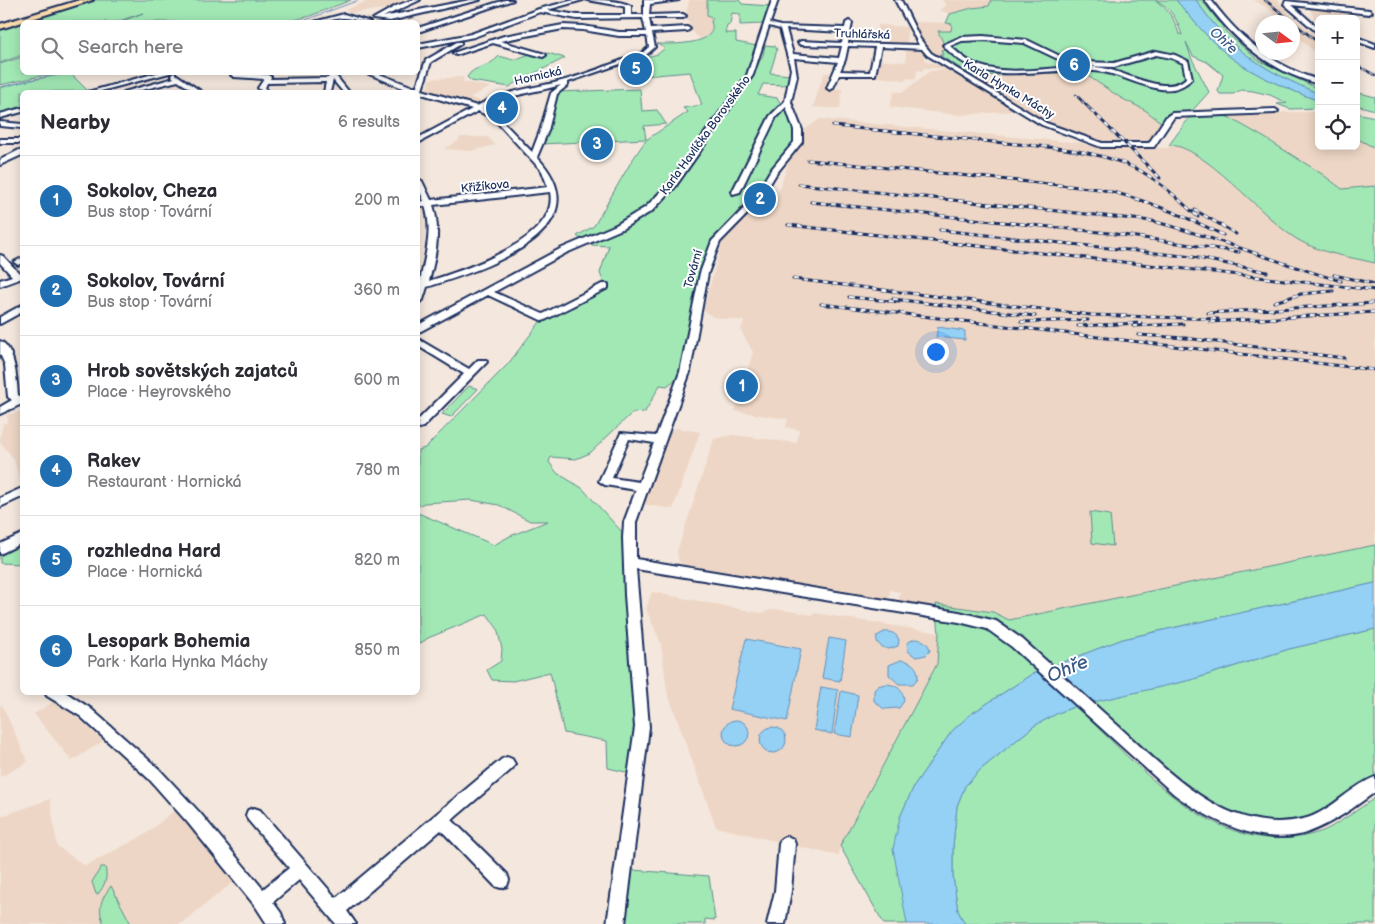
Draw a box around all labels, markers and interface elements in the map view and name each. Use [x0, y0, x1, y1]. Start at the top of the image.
north arrow [1255, 15, 1300, 60]
map controls [1315, 15, 1360, 150]
button: + [1315, 15, 1360, 60]
search box [20, 20, 420, 75]
water label: Ohře [1206, 23, 1241, 57]
street label: Truhlářská [834, 26, 891, 43]
icon: search [38, 34, 66, 62]
text: Search here [78, 36, 183, 59]
pin: 6 [1058, 46, 1090, 84]
pin: 5 [620, 50, 652, 88]
street label: Karla Hynka Máchy [960, 56, 1058, 123]
button: − [1315, 60, 1360, 105]
street label: Hornická [513, 64, 564, 89]
street label: Karla Havlíčka Borovského [657, 72, 754, 198]
pin: 4 [486, 89, 518, 127]
button: locate [1315, 105, 1360, 150]
text: Nearby [40, 110, 110, 135]
text: 6 results [338, 113, 400, 132]
pin: 3 [581, 125, 613, 163]
street label: Křižíkova [460, 176, 510, 196]
text: Sokolov, Cheza [87, 180, 217, 203]
pin: 2 [744, 180, 776, 218]
text: 1 [53, 191, 59, 210]
text: 200 m [354, 191, 400, 210]
text: Bus stop · Tovární [87, 203, 212, 222]
street label: Tovární [681, 248, 706, 290]
text: Sokolov, Tovární [87, 270, 224, 293]
text: 2 [51, 281, 61, 300]
text: 360 m [353, 281, 400, 300]
text: Bus stop · Tovární [87, 293, 212, 312]
your location [923, 339, 949, 365]
text: Hrob sovětských zajatců [87, 360, 298, 383]
pin: 1 [726, 367, 758, 405]
text: 3 [51, 371, 61, 390]
text: 600 m [354, 371, 400, 390]
text: Place · Heyrovského [87, 383, 231, 402]
text: Rakev [87, 450, 140, 473]
text: 4 [51, 461, 61, 480]
text: 780 m [356, 461, 400, 480]
text: Restaurant · Hornická [87, 473, 242, 492]
text: rozhledna Hard [87, 540, 221, 563]
text: 5 [51, 551, 61, 570]
text: 820 m [354, 551, 400, 570]
text: Place · Hornická [87, 563, 202, 582]
text: Lesopark Bohemia [87, 630, 251, 653]
text: 6 [51, 641, 61, 660]
text: 850 m [355, 641, 400, 660]
water label: Ohře [1043, 650, 1092, 688]
text: Park · Karla Hynka Máchy [87, 653, 268, 672]

